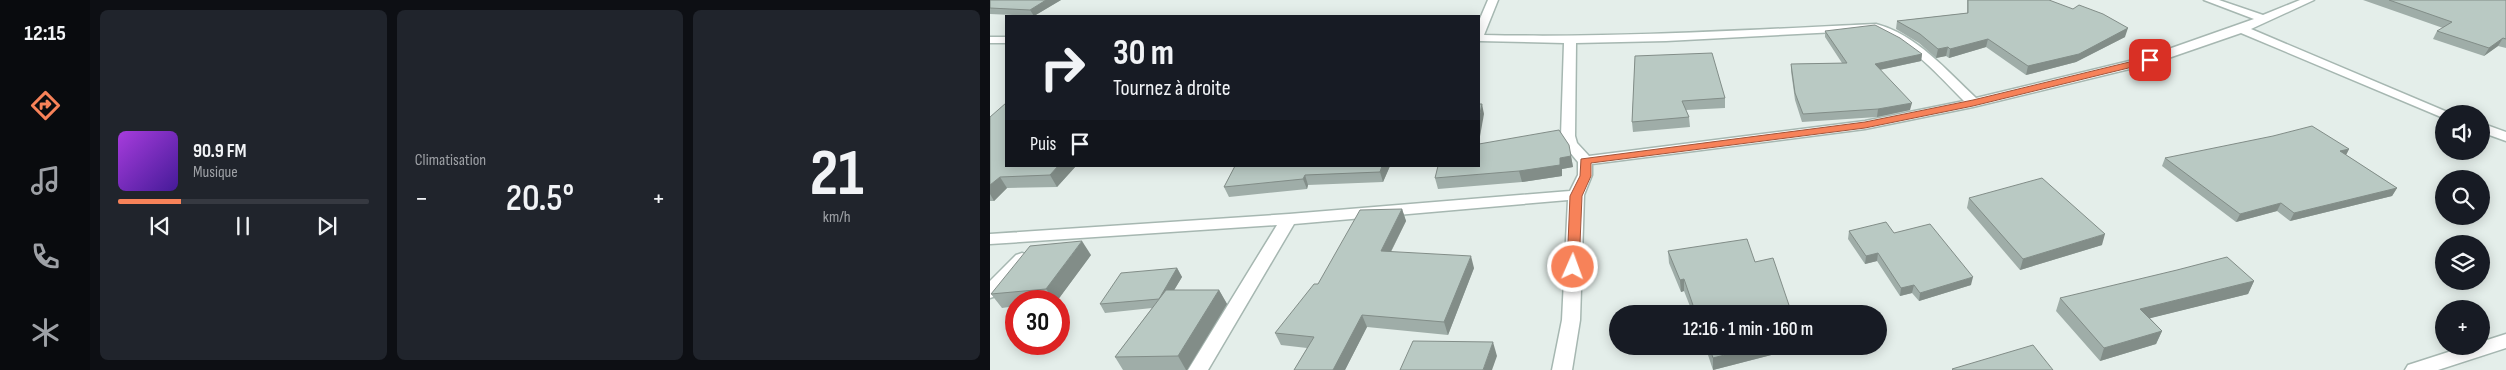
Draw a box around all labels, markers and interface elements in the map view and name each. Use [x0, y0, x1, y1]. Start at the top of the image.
text: 12:15 [24, 20, 66, 47]
text: 30 m [1113, 32, 1174, 75]
icon: right [1030, 35, 1095, 100]
pin [2129, 39, 2171, 81]
icon: arrive [2136, 46, 2164, 74]
text: Tournez à droite [1113, 75, 1230, 102]
icon: directions [28, 88, 63, 123]
map controls [2435, 105, 2490, 355]
button: sound [2435, 105, 2490, 160]
icon: arrive [1066, 130, 1094, 158]
text: Puis [1030, 133, 1056, 156]
text: 21 [810, 136, 864, 214]
text: 90.9 FM [193, 140, 247, 163]
text: Climatisation [415, 151, 486, 170]
icon: music [28, 163, 63, 198]
text: Musique [193, 163, 238, 182]
button: search [2435, 170, 2490, 225]
text: 20.5° [506, 176, 574, 221]
text: − [415, 182, 428, 215]
text: + [652, 182, 665, 215]
text: km/h [823, 208, 850, 227]
icon: previous [146, 212, 174, 240]
icon: pause [229, 212, 257, 240]
icon: next [313, 212, 341, 240]
button: layers [2435, 235, 2490, 290]
icon: phone [28, 239, 63, 274]
position arrow [1546, 240, 1598, 292]
speed limit sign: 30 [1005, 290, 1070, 355]
button: + [2435, 300, 2490, 355]
icon: climate [28, 315, 63, 350]
text: 12:16 · 1 min · 160 m [1683, 318, 1813, 341]

